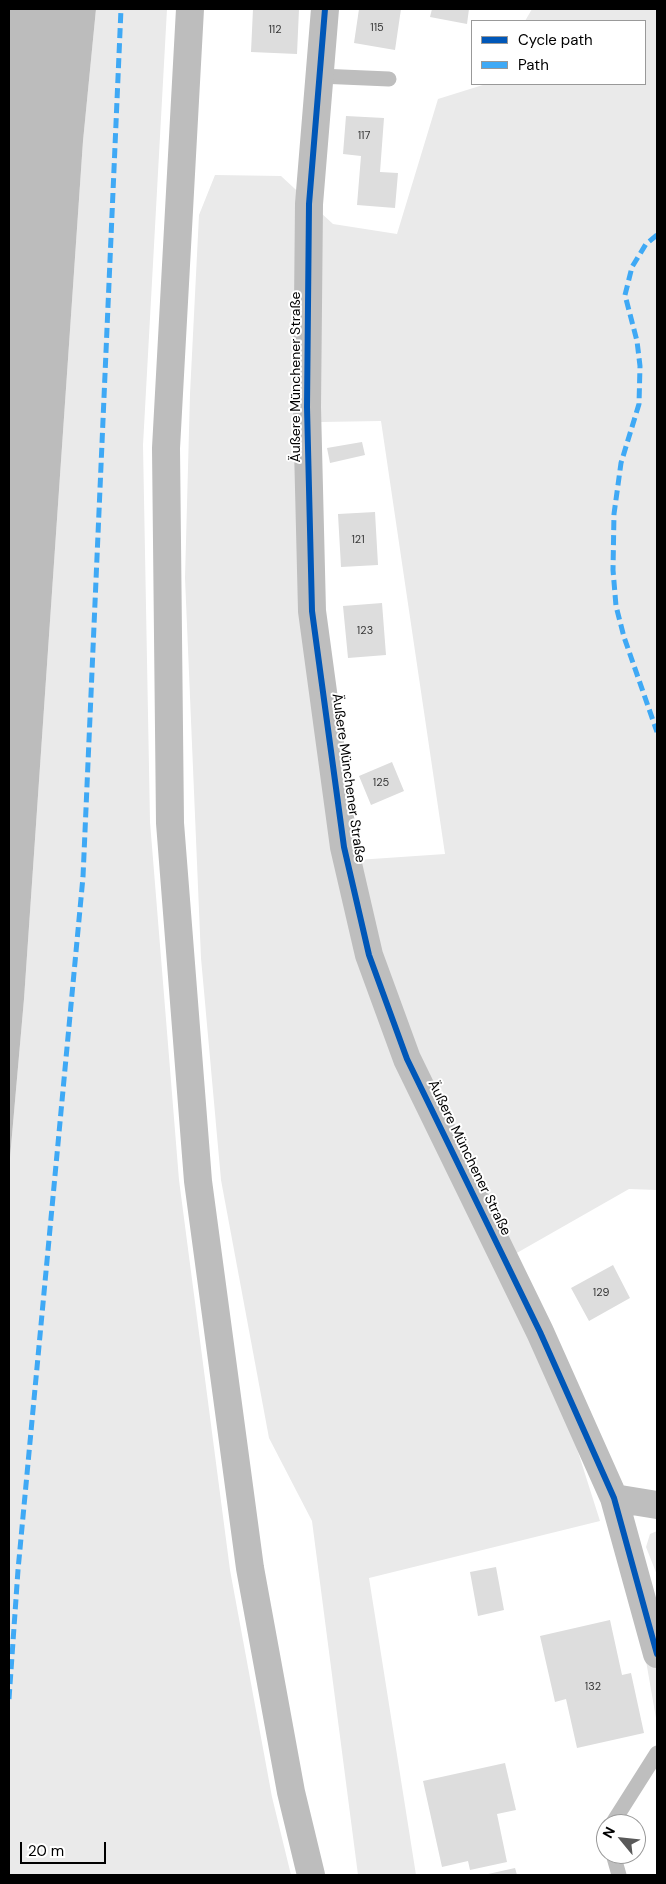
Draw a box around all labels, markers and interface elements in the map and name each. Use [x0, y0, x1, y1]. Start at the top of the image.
legend [471, 20, 646, 85]
house number: 115 [370, 21, 384, 35]
house number: 112 [268, 23, 282, 37]
text: Cycle path [518, 30, 593, 50]
text: Path [518, 55, 549, 75]
house number: 117 [358, 129, 370, 143]
street label: Äußere Münchener Straße [288, 292, 304, 462]
house number: 121 [351, 533, 365, 547]
house number: 123 [357, 624, 373, 638]
street label: Äußere Münchener Straße [328, 692, 368, 864]
house number: 125 [373, 776, 389, 790]
street label: Äußere Münchener Straße [424, 1078, 514, 1238]
house number: 129 [593, 1286, 609, 1300]
house number: 132 [585, 1680, 601, 1694]
north arrow [596, 1814, 646, 1864]
text: N [598, 1824, 619, 1841]
scale bar [22, 1832, 109, 1864]
text: 20 m [28, 1841, 64, 1861]

